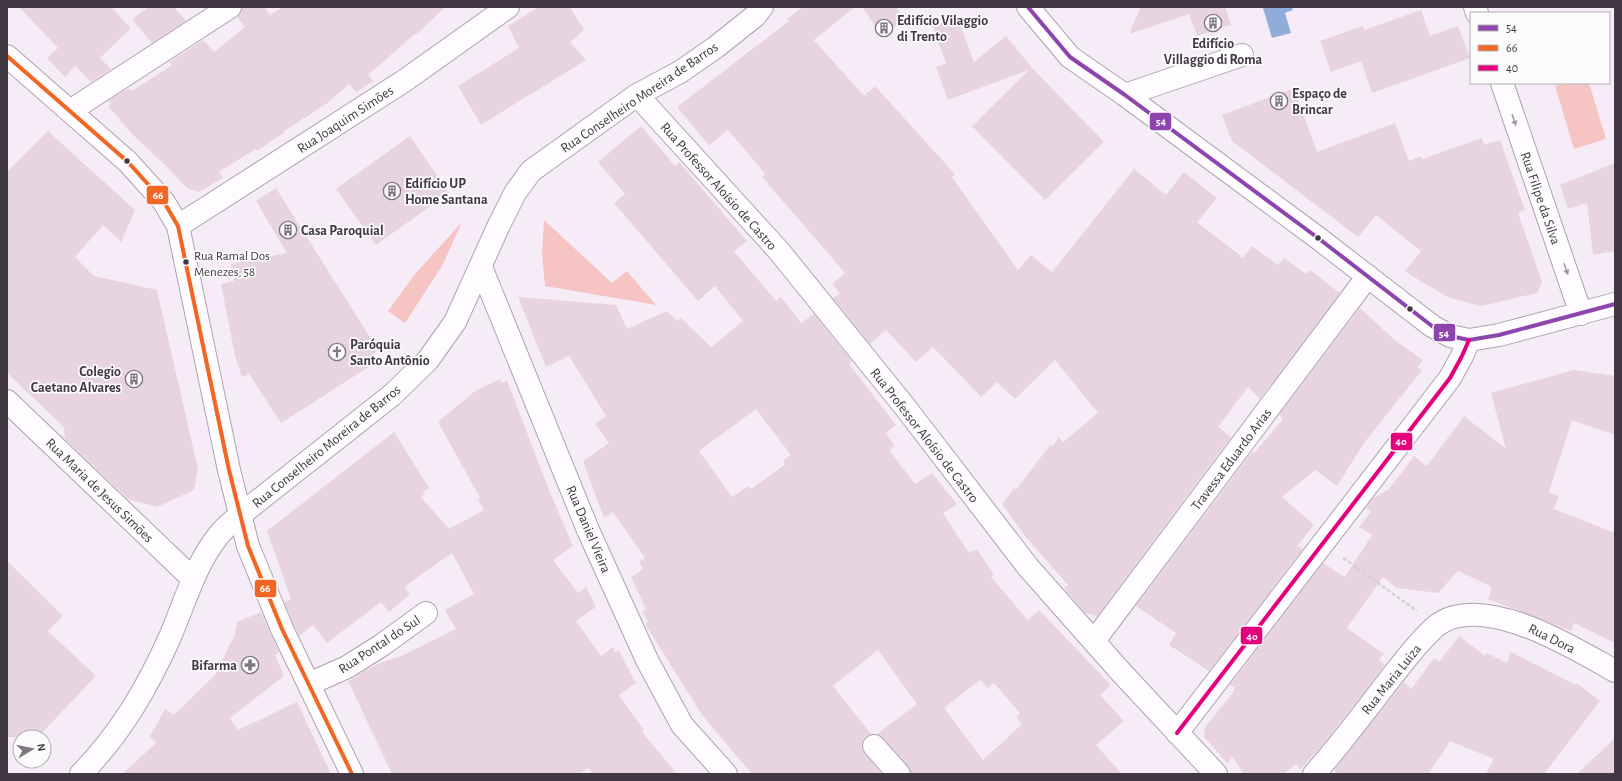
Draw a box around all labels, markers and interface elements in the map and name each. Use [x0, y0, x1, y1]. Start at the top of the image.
legend [1470, 12, 1610, 84]
building icon: Edifício Villaggio di Roma [1203, 13, 1223, 33]
place label: Edifício Vilaggio di Trento [897, 14, 988, 44]
building icon: Edifício Vilaggio di Trento [874, 18, 894, 38]
text: 54 [1506, 22, 1517, 34]
place label: Edifício Villaggio di Roma [1164, 37, 1262, 67]
street label: Rua Conselheiro Moreira de Barros [558, 40, 721, 156]
text: 66 [1506, 42, 1518, 54]
text: 40 [1506, 62, 1518, 74]
street label: Rua Joaquim Simões [295, 84, 396, 156]
place label: Espaço de Brincar [1292, 87, 1347, 117]
building icon: Espaço de Brincar [1269, 91, 1289, 111]
line badge: 54 [1149, 112, 1172, 131]
one-way arrow [1512, 114, 1518, 126]
text: 54 [1156, 116, 1167, 127]
street label: Rua Professor Aloísio de Castro [657, 120, 779, 253]
street label: Rua Filipe da Silva [1518, 150, 1563, 247]
unlabelled marker [122, 156, 132, 166]
place label: Edifício UP Home Santana [405, 177, 488, 207]
building icon: Edifício UP Home Santana [382, 181, 402, 201]
line badge: 66 [146, 185, 169, 205]
text: 66 [153, 190, 163, 201]
building icon: Casa Paroquial [278, 220, 298, 240]
place label: Casa Paroquial [301, 224, 384, 238]
unlabelled marker [1313, 233, 1323, 243]
place label: Rua Ramal Dos Menezes, 58 [194, 250, 270, 279]
marker: Rua Ramal Dos Menezes, 58 [181, 257, 191, 267]
one-way arrow [1563, 264, 1569, 276]
unlabelled marker [1405, 304, 1415, 314]
line badge: 54 [1433, 323, 1456, 342]
text: 54 [1439, 328, 1450, 339]
place label: Paróquia Santo Antônio [350, 338, 430, 368]
church icon: Paróquia Santo Antônio [327, 342, 347, 362]
place label: Colegio Caetano Alvares [31, 365, 121, 395]
street label: Rua Professor Aloísio de Castro [867, 366, 981, 506]
building icon: Colegio Caetano Alvares [124, 369, 144, 389]
street label: Rua Conselheiro Moreira de Barros [250, 383, 403, 511]
street label: Travessa Eduardo Arias [1189, 406, 1275, 513]
line badge: 40 [1390, 432, 1413, 451]
street label: Rua Maria de Jesus Simões [43, 436, 156, 546]
text: 40 [1395, 436, 1407, 447]
street label: Rua Daniel Vieira [563, 484, 613, 576]
line badge: 66 [254, 579, 277, 598]
text: 66 [260, 583, 270, 594]
street label: Rua Pontal do Sul [336, 613, 423, 676]
street label: Rua Dora [1526, 622, 1578, 656]
line badge: 40 [1240, 626, 1263, 645]
text: 40 [1246, 631, 1258, 642]
street label: Rua Maria Luiza [1359, 641, 1425, 717]
pharmacy icon: Bifarma [240, 655, 260, 675]
place label: Bifarma [191, 659, 237, 673]
north arrow [12, 729, 52, 769]
text: N [35, 743, 47, 752]

